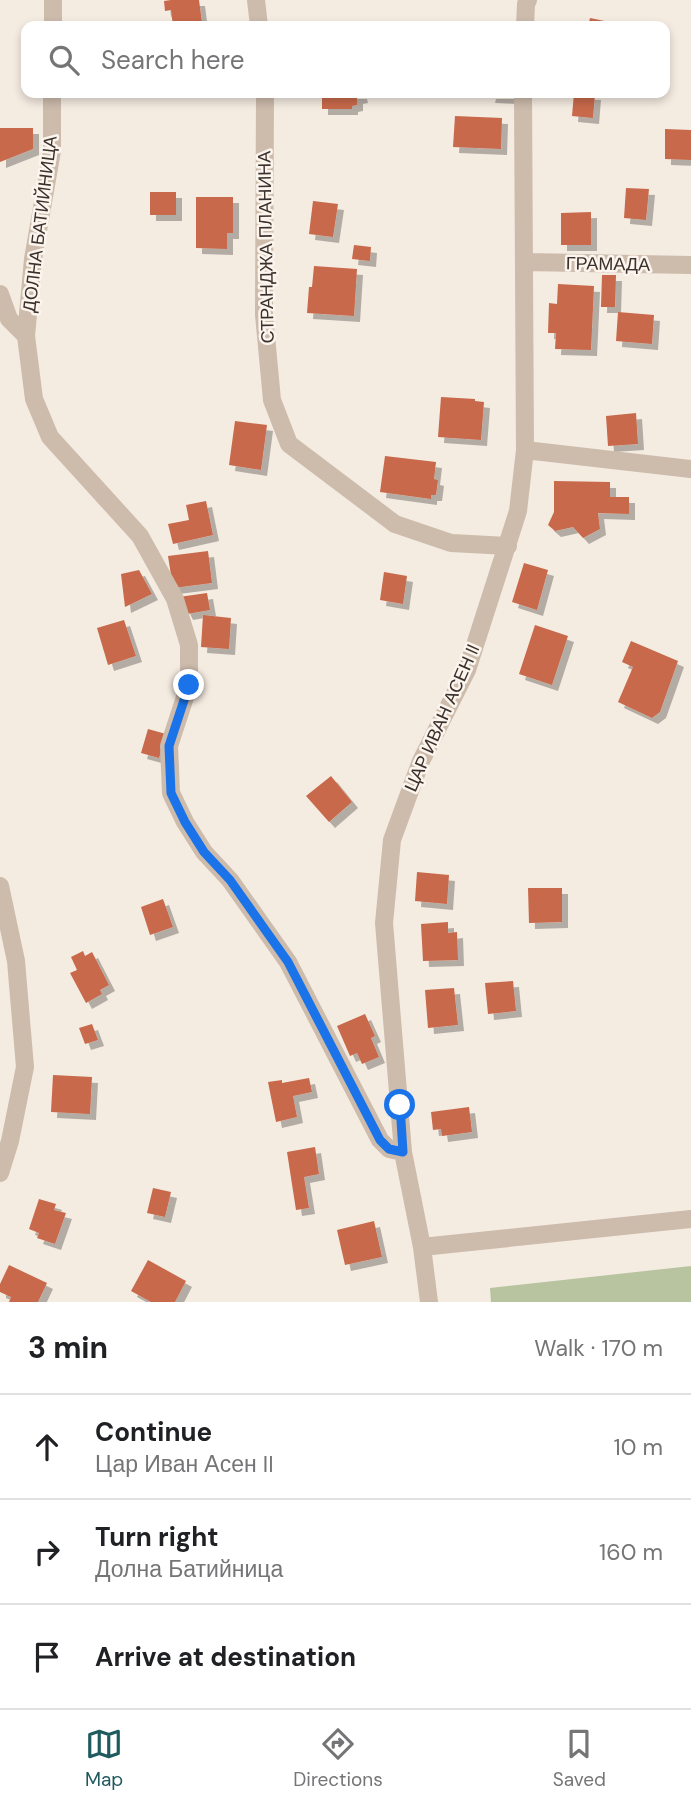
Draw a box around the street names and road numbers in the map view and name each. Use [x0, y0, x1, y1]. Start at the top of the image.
street label: ДОЛНА БАТИЙНИЦА [17, 134, 63, 314]
street label: СТРАНДЖА ПЛАНИНА [252, 151, 280, 343]
street label: ГРАМАДА [566, 251, 650, 277]
street label: ЦАР ИВАН АСЕН II [399, 640, 485, 796]

